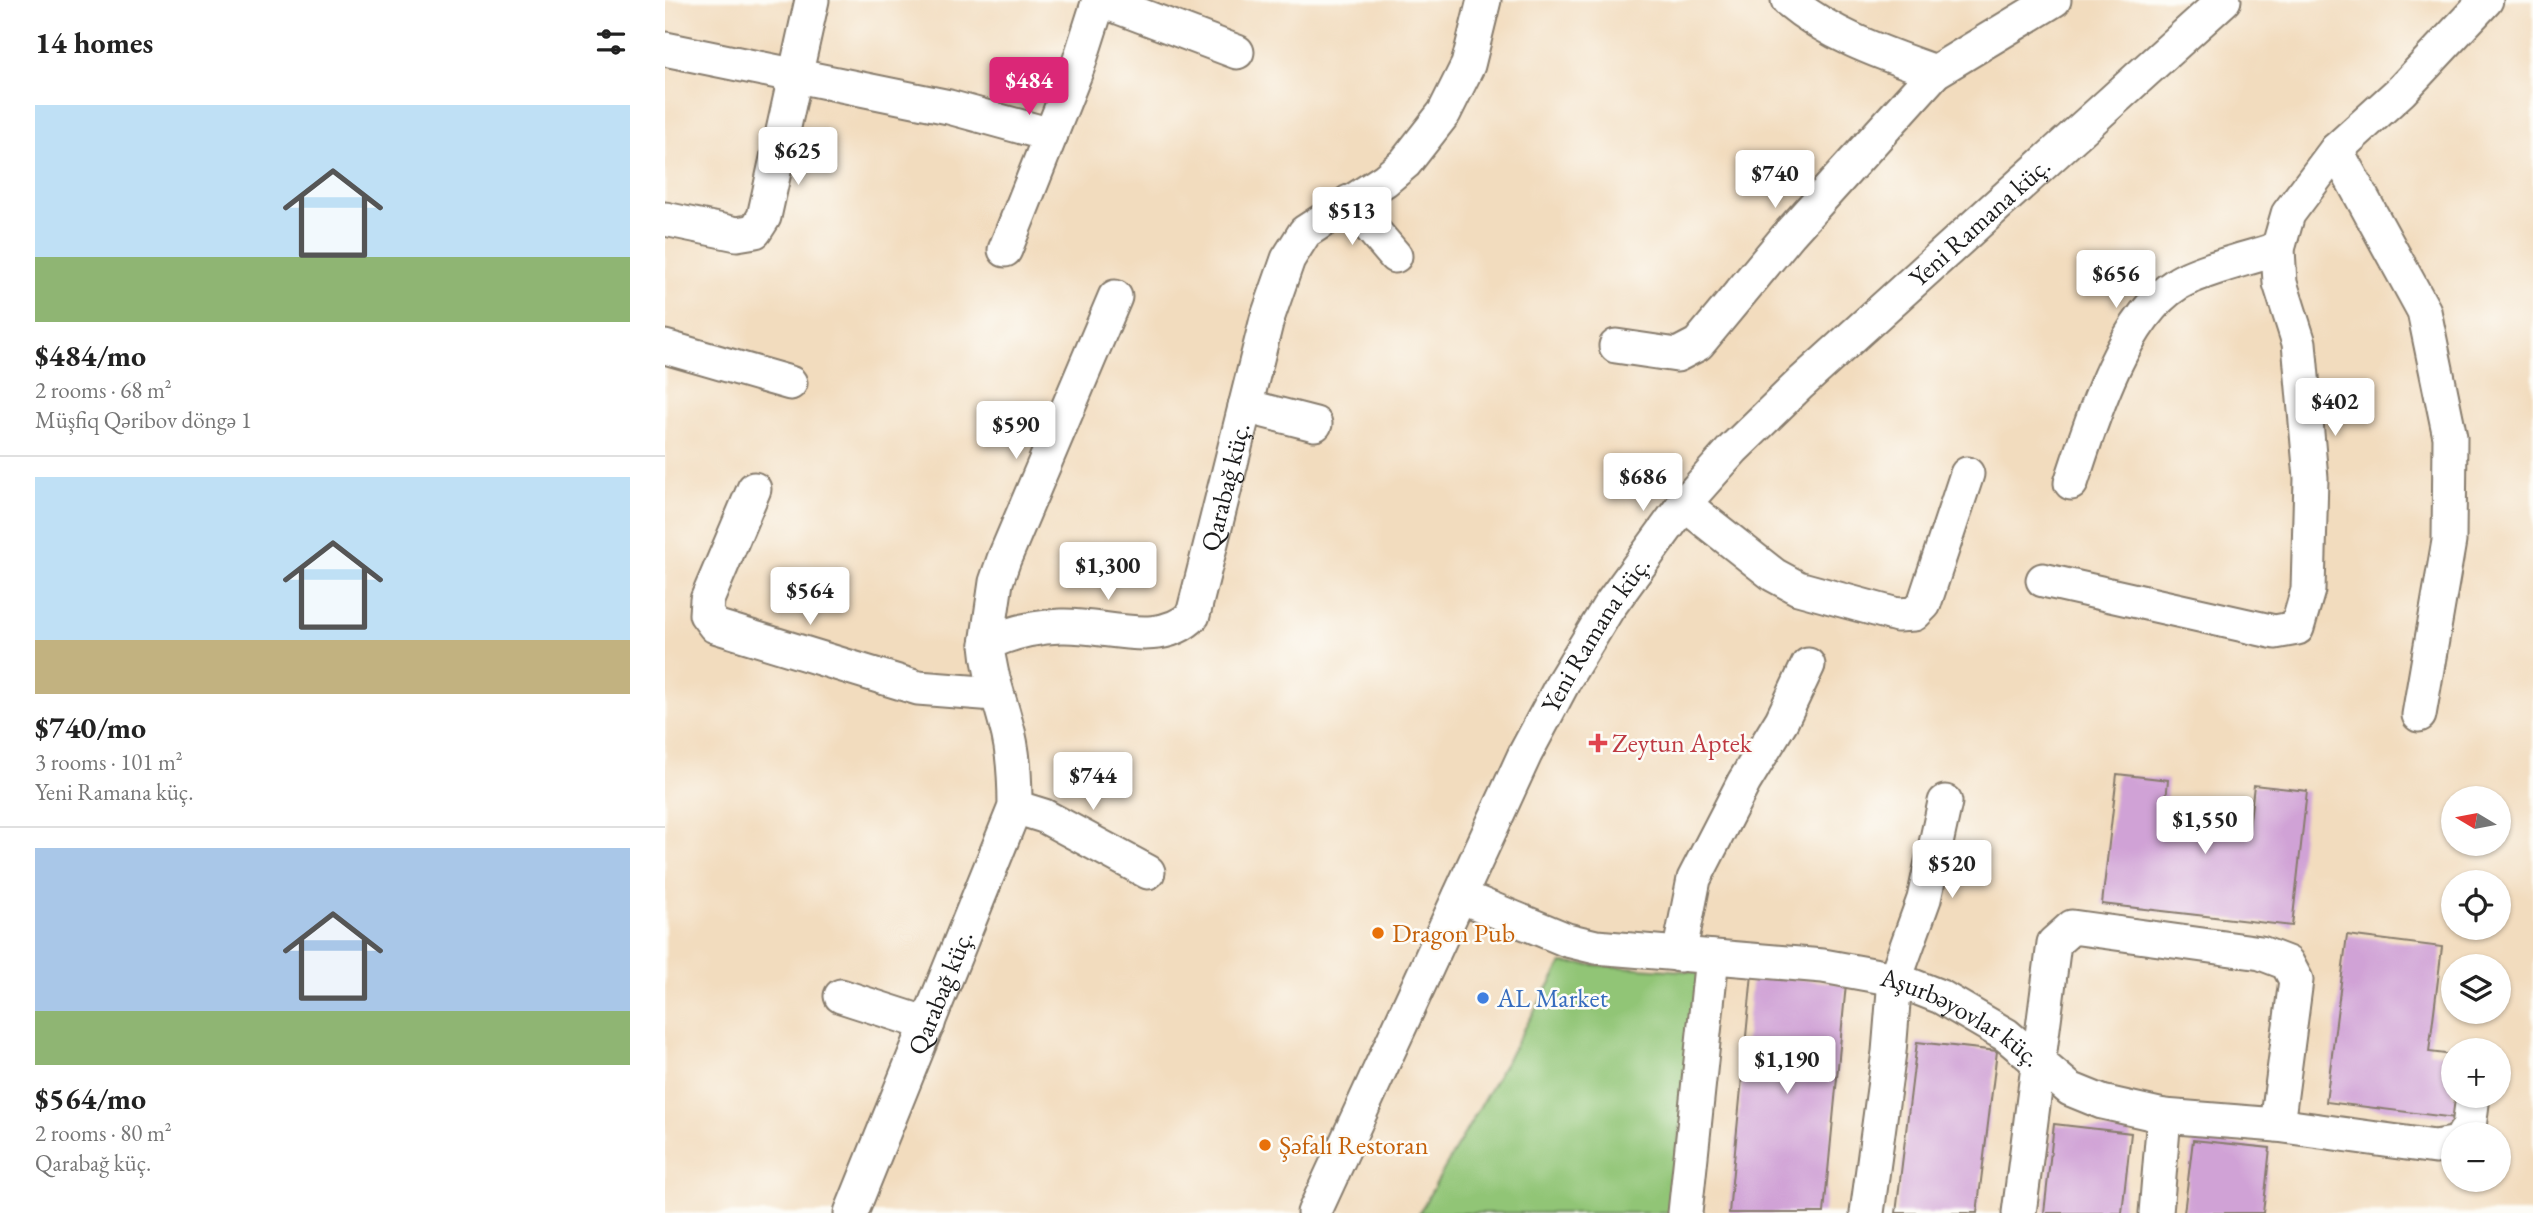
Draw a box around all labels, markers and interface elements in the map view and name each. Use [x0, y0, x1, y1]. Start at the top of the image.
text: 14 homes [35, 23, 153, 62]
icon: filters [592, 23, 630, 61]
pin: $484 [988, 58, 1070, 117]
text: $484 [1005, 65, 1053, 95]
pin: $625 [757, 128, 839, 187]
text: $625 [774, 135, 822, 165]
street label: Yeni Ramana küç. [1902, 149, 2057, 294]
icon: home [270, 150, 396, 276]
pin: $740 [1734, 150, 1816, 210]
text: $740 [1751, 158, 1799, 188]
pin: $513 [1311, 188, 1393, 247]
text: $513 [1328, 195, 1376, 225]
pin: $656 [2075, 250, 2157, 310]
text: $656 [2092, 258, 2140, 288]
text: $484/mo [35, 336, 146, 375]
text: 2 rooms · 68 m² [35, 375, 172, 405]
pin: $402 [2294, 378, 2376, 438]
text: $402 [2311, 386, 2359, 416]
pin: $590 [975, 402, 1057, 461]
text: Müşfiq Qəribov döngə 1 [35, 405, 252, 435]
text: $590 [992, 409, 1040, 439]
street label: Qarabağ küç. [1193, 419, 1258, 555]
pin: $686 [1602, 454, 1684, 513]
text: $686 [1619, 461, 1667, 491]
icon: home [270, 522, 396, 648]
pin: $1,300 [1051, 542, 1165, 602]
street label: Yeni Ramana küç. [1533, 549, 1657, 719]
text: $1,300 [1076, 550, 1140, 580]
pin: $564 [769, 568, 851, 627]
text: $564 [786, 575, 834, 605]
text: $740/mo [35, 708, 146, 747]
place label: Zeytun Aptek [1612, 726, 1753, 760]
marker: Zeytun Aptek [1590, 735, 1606, 751]
text: 3 rooms · 101 m² [35, 747, 183, 777]
pin: $744 [1052, 752, 1134, 812]
text: $744 [1069, 760, 1117, 790]
text: Yeni Ramana küç. [35, 777, 193, 807]
north arrow [2441, 786, 2511, 856]
map controls [2441, 786, 2511, 1192]
pin: $1,550 [2148, 796, 2262, 856]
text: $1,550 [2173, 804, 2237, 834]
pin: $520 [1911, 841, 1993, 900]
text: $520 [1928, 848, 1976, 878]
button: locate [2441, 870, 2511, 940]
icon: home [270, 893, 396, 1019]
place label: Dragon Pub [1392, 916, 1515, 950]
street label: Qarabağ küç. [900, 925, 981, 1060]
marker: Dragon Pub [1370, 925, 1386, 941]
button: layers [2441, 954, 2511, 1024]
street label: Aşurbəyovlar küç. [1877, 960, 2048, 1074]
place label: AL Market [1496, 981, 1608, 1015]
marker: AL Market [1475, 990, 1491, 1006]
pin: $1,190 [1730, 1036, 1844, 1096]
button: + [2441, 1038, 2511, 1108]
text: $1,190 [1755, 1044, 1819, 1074]
text: $564/mo [35, 1079, 146, 1118]
text: 2 rooms · 80 m² [35, 1118, 172, 1148]
button: − [2441, 1122, 2511, 1192]
place label: Şəfalı Restoran [1279, 1128, 1429, 1162]
marker: Şəfalı Restoran [1257, 1137, 1273, 1153]
text: Qarabağ küç. [35, 1148, 151, 1178]

